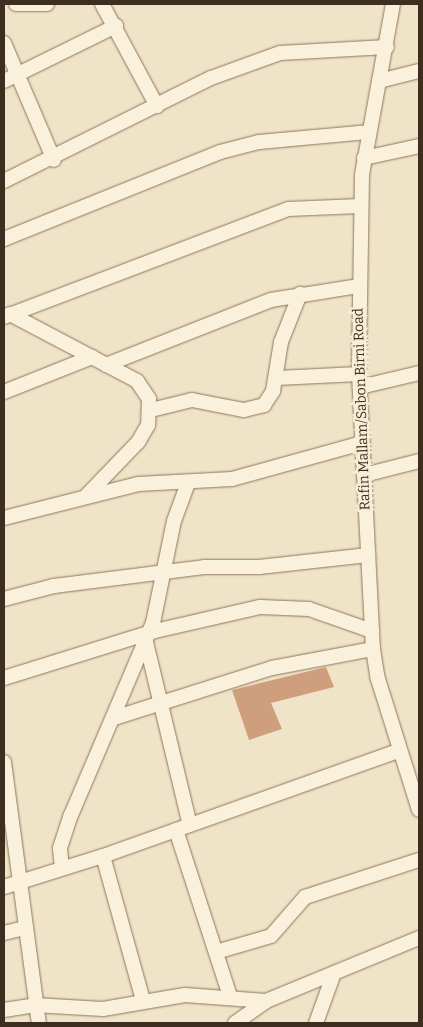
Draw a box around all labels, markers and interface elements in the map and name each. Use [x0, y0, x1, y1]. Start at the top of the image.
street label: Rafin Mallam/Sabon Birni Road [350, 308, 374, 510]

